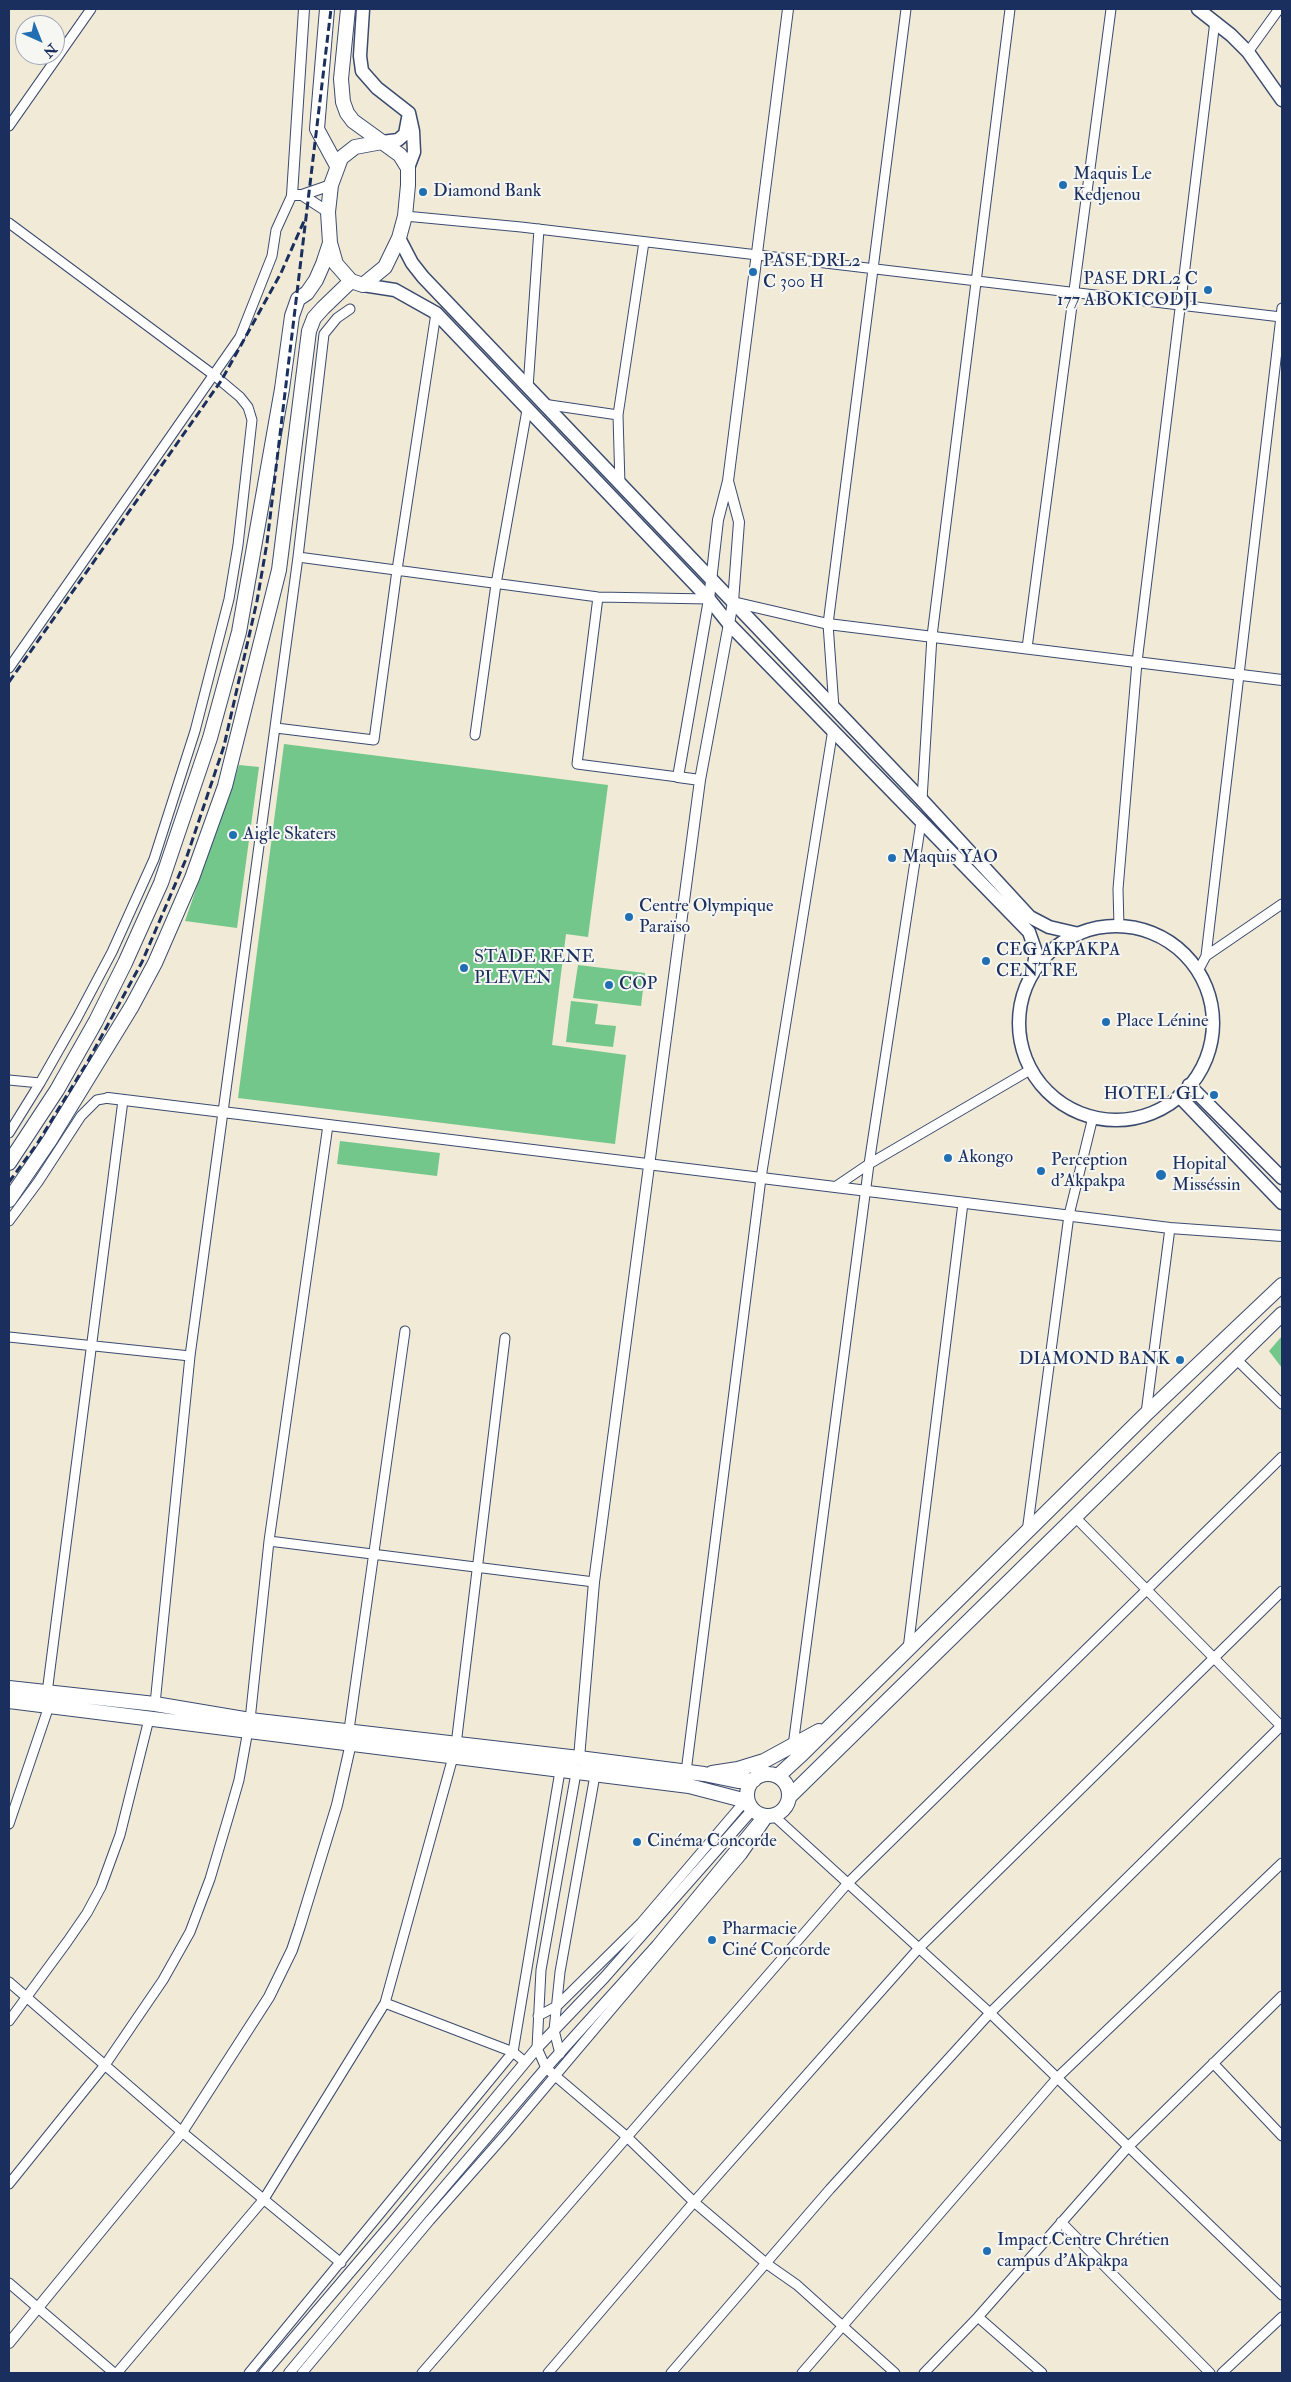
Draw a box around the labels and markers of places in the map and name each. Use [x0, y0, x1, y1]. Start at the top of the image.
place label: Maquis Le Kedjenou [1073, 164, 1152, 206]
marker: Maquis Le Kedjenou [1057, 179, 1069, 191]
place label: Diamond Bank [433, 181, 541, 203]
marker: Diamond Bank [417, 186, 429, 198]
place label: PASE DRL2 C 300 H [763, 251, 861, 294]
marker: PASE DRL2 C 300 H [747, 266, 759, 278]
place label: PASE DRL2 C 177 ABOKICODJI [1057, 269, 1198, 312]
marker: PASE DRL2 C 177 ABOKICODJI [1202, 284, 1214, 296]
place label: Aigle Skaters [243, 824, 336, 846]
marker: Aigle Skaters [227, 829, 239, 841]
place label: Maquis YAO [902, 847, 998, 869]
marker: Maquis YAO [886, 852, 898, 864]
place label: Centre Olympique Paraïso [639, 896, 774, 939]
marker: Centre Olympique Paraïso [623, 911, 635, 923]
place label: CEG AKPAKPA CENTRE [996, 940, 1120, 982]
place label: STADE RENE PLEVEN [474, 947, 594, 990]
marker: CEG AKPAKPA CENTRE [980, 955, 992, 967]
marker: STADE RENE PLEVEN [458, 962, 470, 974]
place label: COP [619, 974, 657, 996]
marker: COP [603, 979, 615, 991]
place label: Place Lénine [1116, 1011, 1209, 1033]
marker: Place Lénine [1100, 1016, 1112, 1028]
place label: HOTEL GL [1103, 1084, 1204, 1106]
marker: HOTEL GL [1208, 1089, 1220, 1101]
place label: Akongo [958, 1147, 1013, 1169]
place label: Perception d'Akpakpa [1051, 1150, 1128, 1192]
marker: Akongo [942, 1152, 954, 1164]
place label: Hopital Misséssin [1172, 1154, 1240, 1196]
marker: Perception d'Akpakpa [1035, 1165, 1047, 1177]
marker: Hopital Misséssin [1154, 1168, 1168, 1182]
place label: DIAMOND BANK [1019, 1349, 1170, 1371]
marker: DIAMOND BANK [1174, 1354, 1186, 1366]
place label: Cinéma Concorde [647, 1831, 777, 1853]
marker: Cinéma Concorde [631, 1836, 643, 1848]
place label: Pharmacie Ciné Concorde [722, 1919, 830, 1962]
marker: Pharmacie Ciné Concorde [706, 1934, 718, 1946]
place label: Impact Centre Chrétien campus d'Akpakpa [997, 2230, 1169, 2272]
marker: Impact Centre Chrétien campus d'Akpakpa [981, 2245, 993, 2257]

